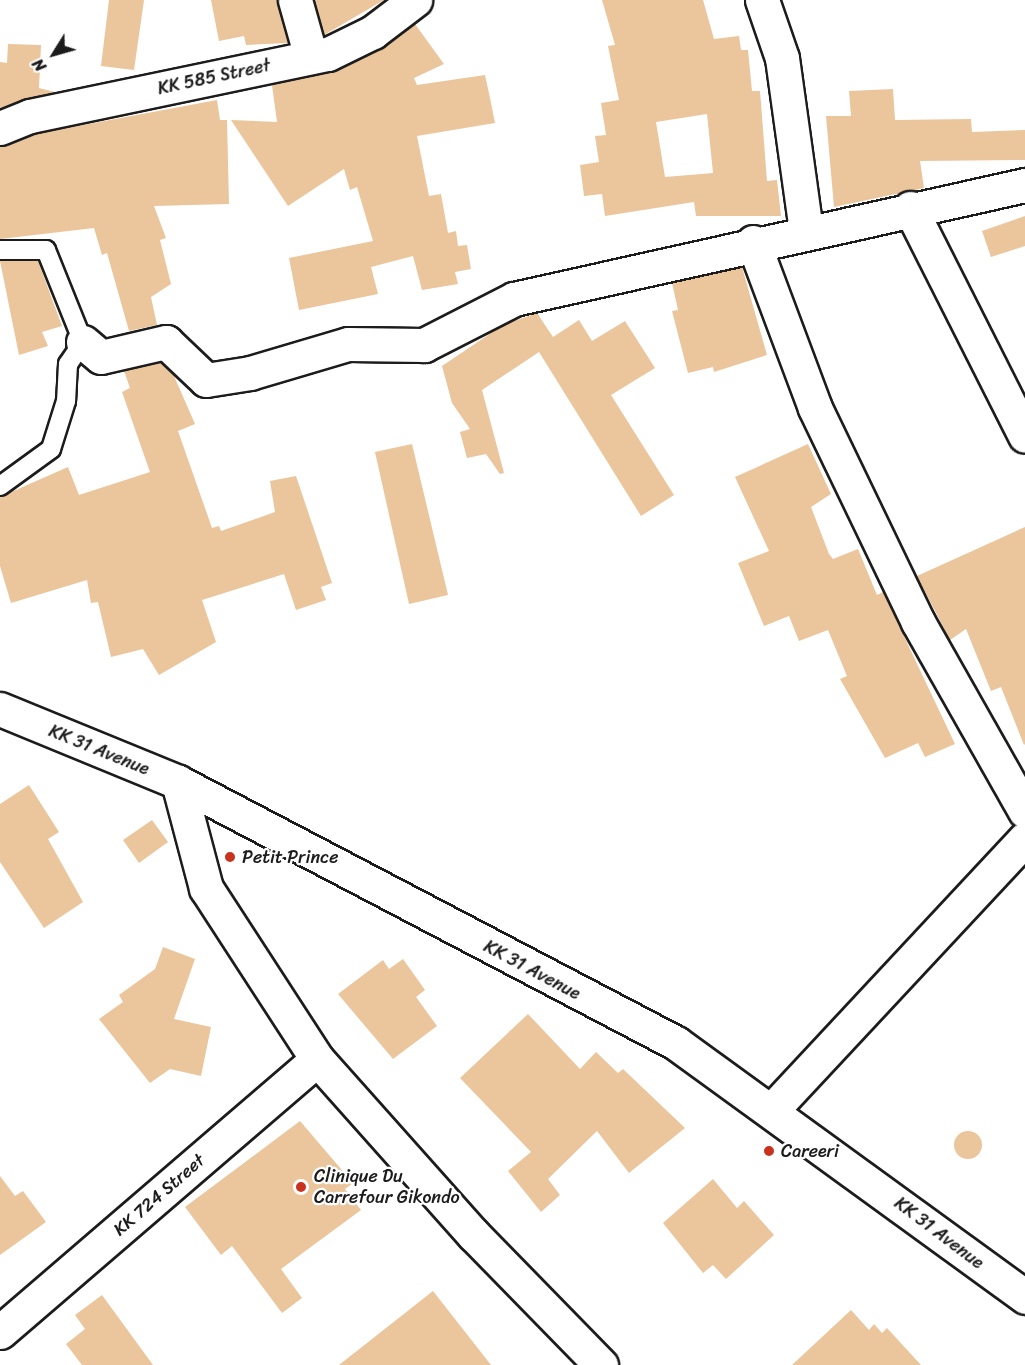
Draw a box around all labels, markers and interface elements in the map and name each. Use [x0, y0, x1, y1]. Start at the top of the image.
north arrow [24, 24, 84, 84]
text: N [24, 52, 54, 78]
street label: KK 585 Street [155, 54, 273, 100]
street label: KK 31 Avenue [46, 720, 152, 780]
place label: Petit Prince [242, 846, 339, 868]
marker: Petit Prince [223, 850, 237, 864]
street label: KK 31 Avenue [480, 936, 584, 1004]
place label: Careeri [781, 1140, 839, 1162]
marker: Careeri [762, 1144, 776, 1158]
street label: KK 724 Street [108, 1149, 210, 1241]
place label: Clinique Du Carrefour Gikondo [314, 1166, 460, 1208]
marker: Clinique Du Carrefour Gikondo [292, 1178, 310, 1196]
street label: KK 31 Avenue [890, 1192, 988, 1274]

